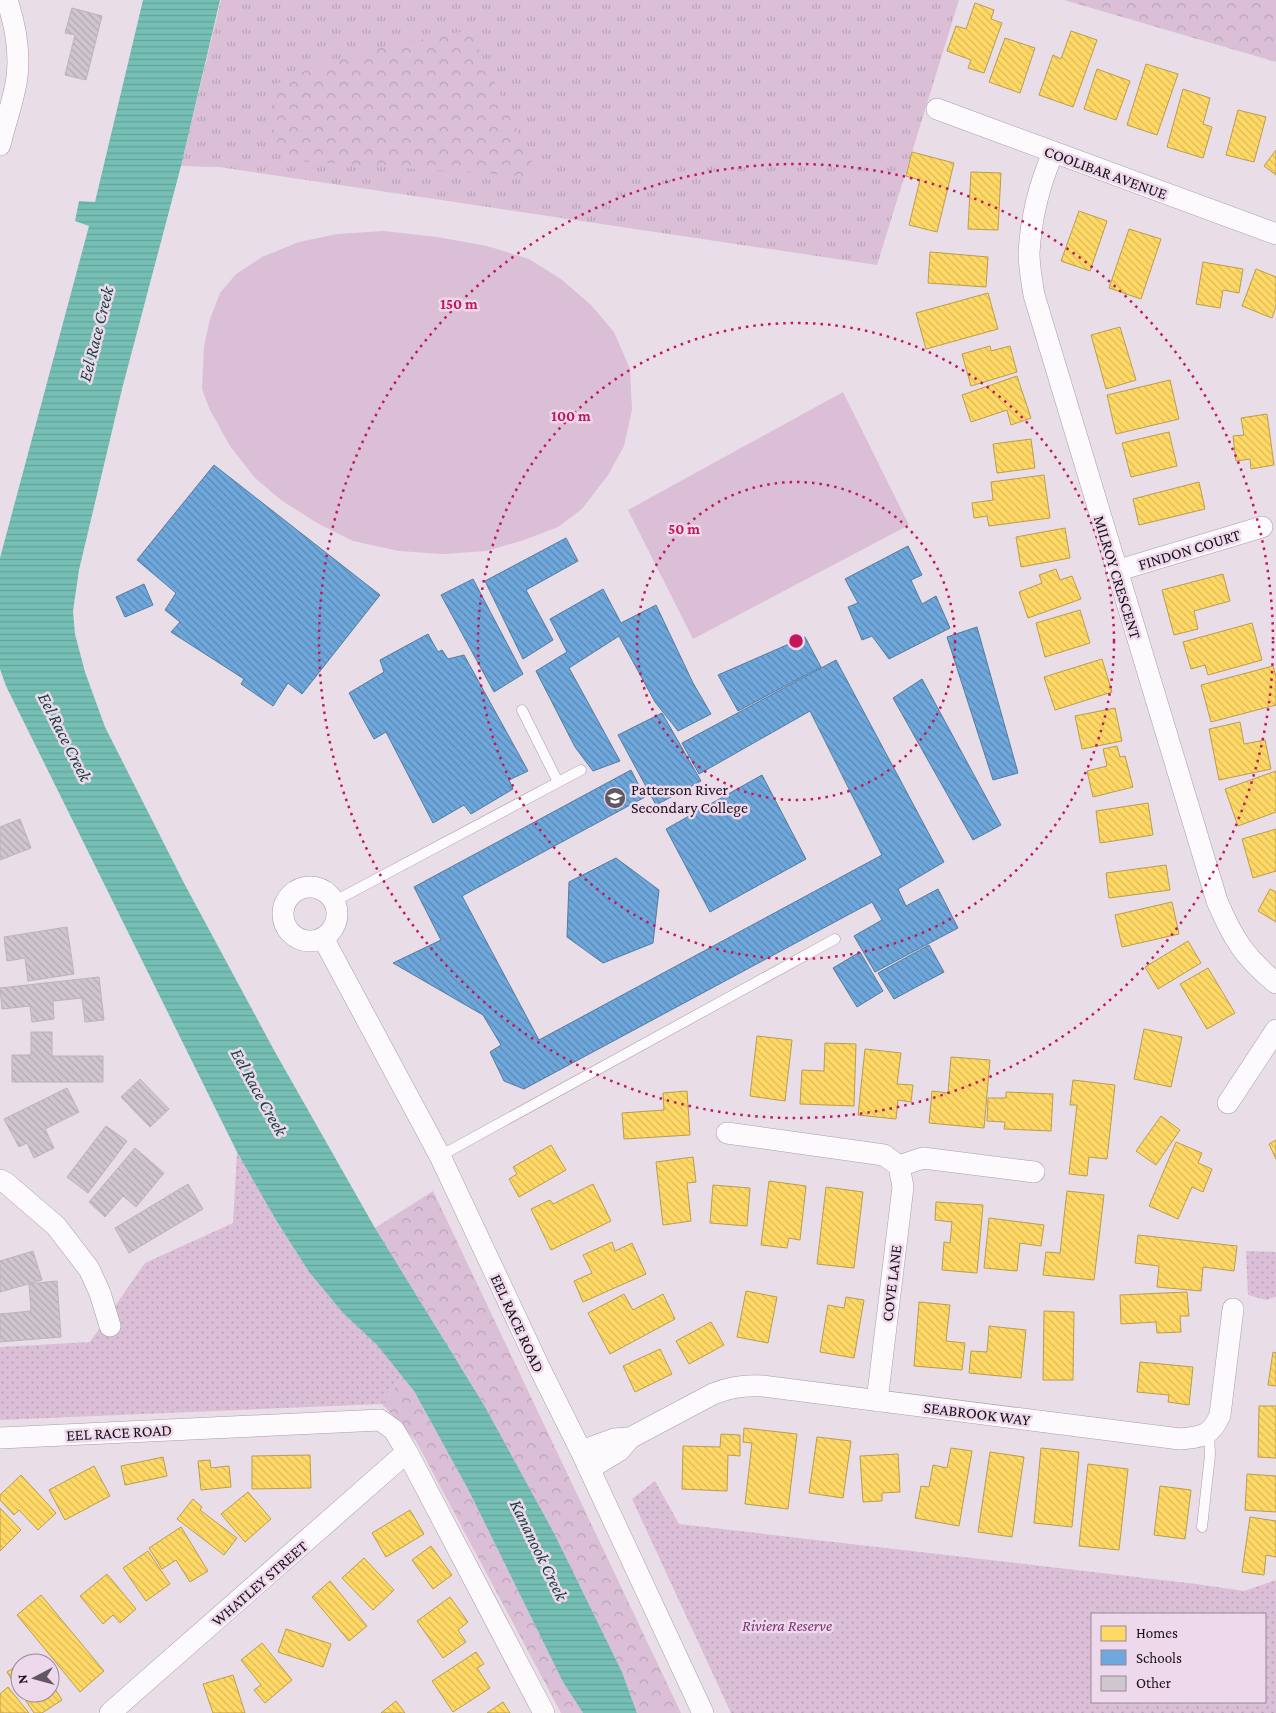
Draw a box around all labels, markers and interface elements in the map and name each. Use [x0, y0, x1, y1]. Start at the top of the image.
street label: COOLIBAR AVENUE [1042, 142, 1170, 203]
water label: Eel Race Creek [75, 283, 118, 384]
text: 150 m [440, 296, 478, 312]
text: 100 m [551, 408, 591, 424]
street label: MILROY CRESCENT [1091, 513, 1144, 641]
text: 50 m [668, 521, 700, 537]
street label: FINDON COURT [1136, 526, 1243, 573]
centre of rings [787, 632, 805, 650]
water label: Eel Race Creek [34, 689, 96, 786]
place label: Patterson River Secondary College [631, 781, 748, 817]
school or university icon: Patterson River Secondary College [603, 786, 627, 810]
water label: Eel Race Creek [227, 1045, 292, 1140]
street label: COVE LANE [878, 1244, 905, 1322]
street label: EEL RACE ROAD [487, 1272, 548, 1375]
street label: SEABROOK WAY [923, 1399, 1032, 1429]
street label: EEL RACE ROAD [66, 1421, 172, 1444]
water label: Kananook Creek [506, 1496, 573, 1605]
street label: WHATLEY STREET [208, 1537, 311, 1630]
legend [1091, 1613, 1266, 1703]
park label: Riviera Reserve [742, 1617, 832, 1634]
text: Homes [1136, 1625, 1178, 1641]
text: Schools [1136, 1650, 1182, 1666]
north arrow [10, 1653, 60, 1703]
text: N [14, 1673, 31, 1685]
text: Other [1136, 1675, 1172, 1691]

